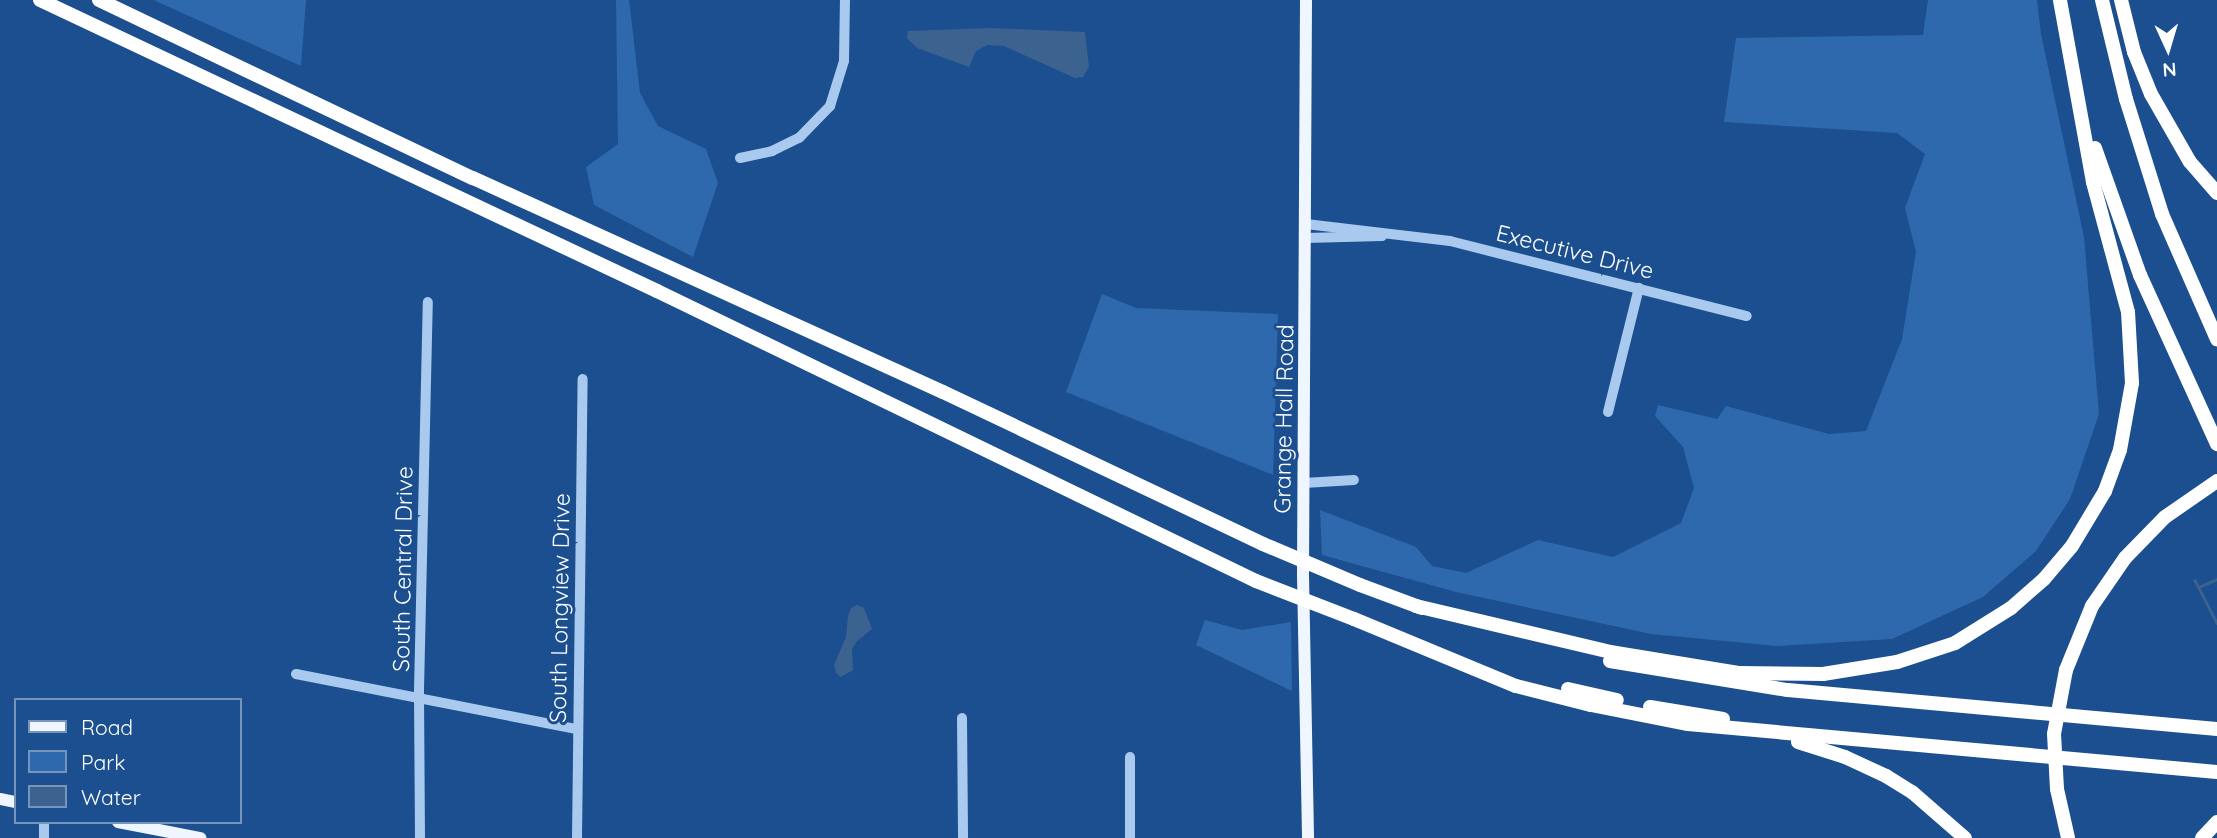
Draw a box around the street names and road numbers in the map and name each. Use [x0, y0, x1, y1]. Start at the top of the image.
street label: Executive Drive [1493, 219, 1657, 285]
street label: Grange Hall Road [1269, 324, 1299, 514]
street label: South Central Drive [387, 466, 419, 672]
street label: South Longview Drive [544, 493, 576, 723]

